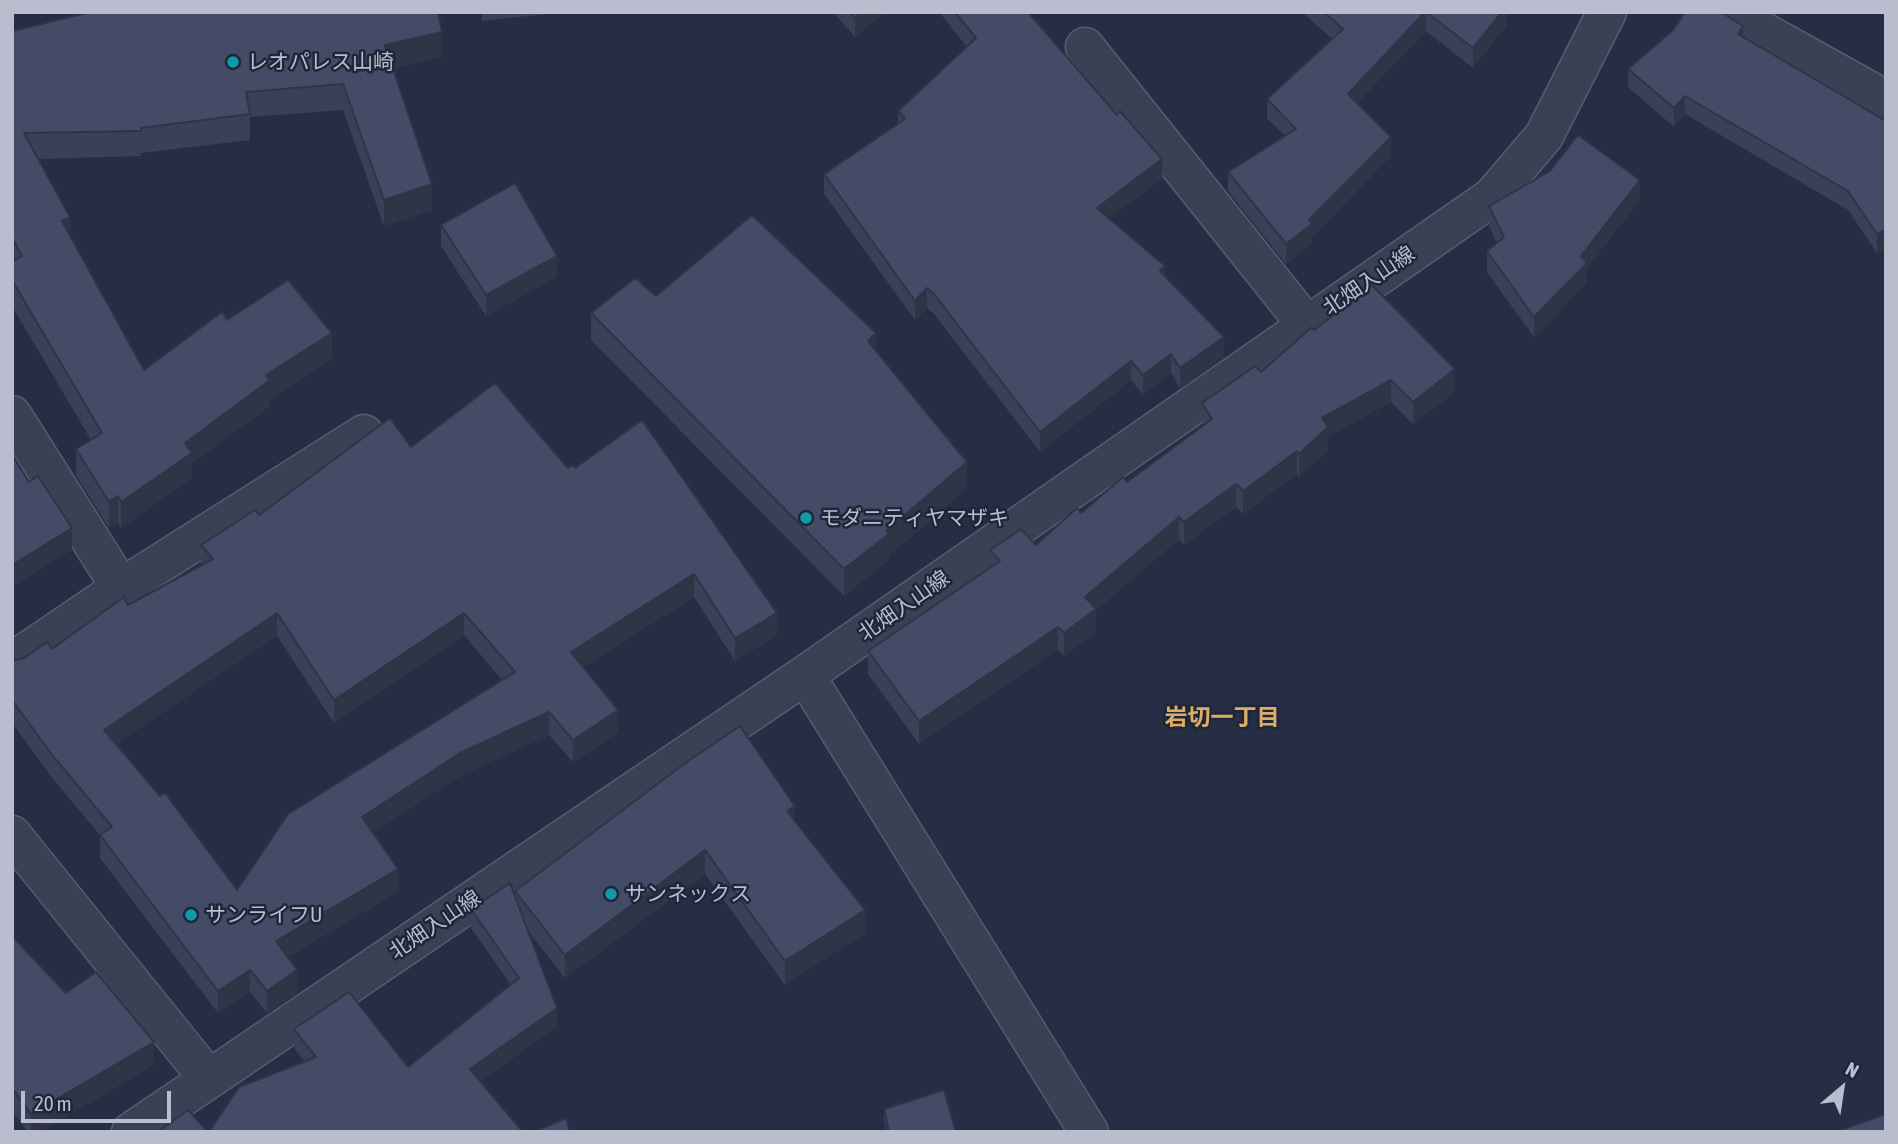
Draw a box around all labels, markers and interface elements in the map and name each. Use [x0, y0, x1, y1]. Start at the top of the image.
place label: レオパレス山崎 [247, 49, 394, 75]
marker: レオパレス山崎 [225, 54, 241, 70]
street label: 北畑入山線 [1318, 241, 1420, 321]
place label: モダニティヤマザキ [820, 505, 1009, 531]
marker: モダニティヤマザキ [798, 510, 814, 526]
street label: 北畑入山線 [854, 566, 954, 646]
district label: 岩切一丁目 [1165, 704, 1279, 732]
place label: サンネックス [625, 881, 751, 907]
street label: 北畑入山線 [384, 885, 486, 965]
marker: サンネックス [603, 886, 619, 902]
place label: サンライフU [205, 902, 322, 928]
marker: サンライフU [183, 907, 199, 923]
north arrow [1807, 1053, 1877, 1123]
text: N [1842, 1057, 1862, 1082]
scale bar [24, 1078, 175, 1122]
text: 20 m [34, 1091, 72, 1115]

